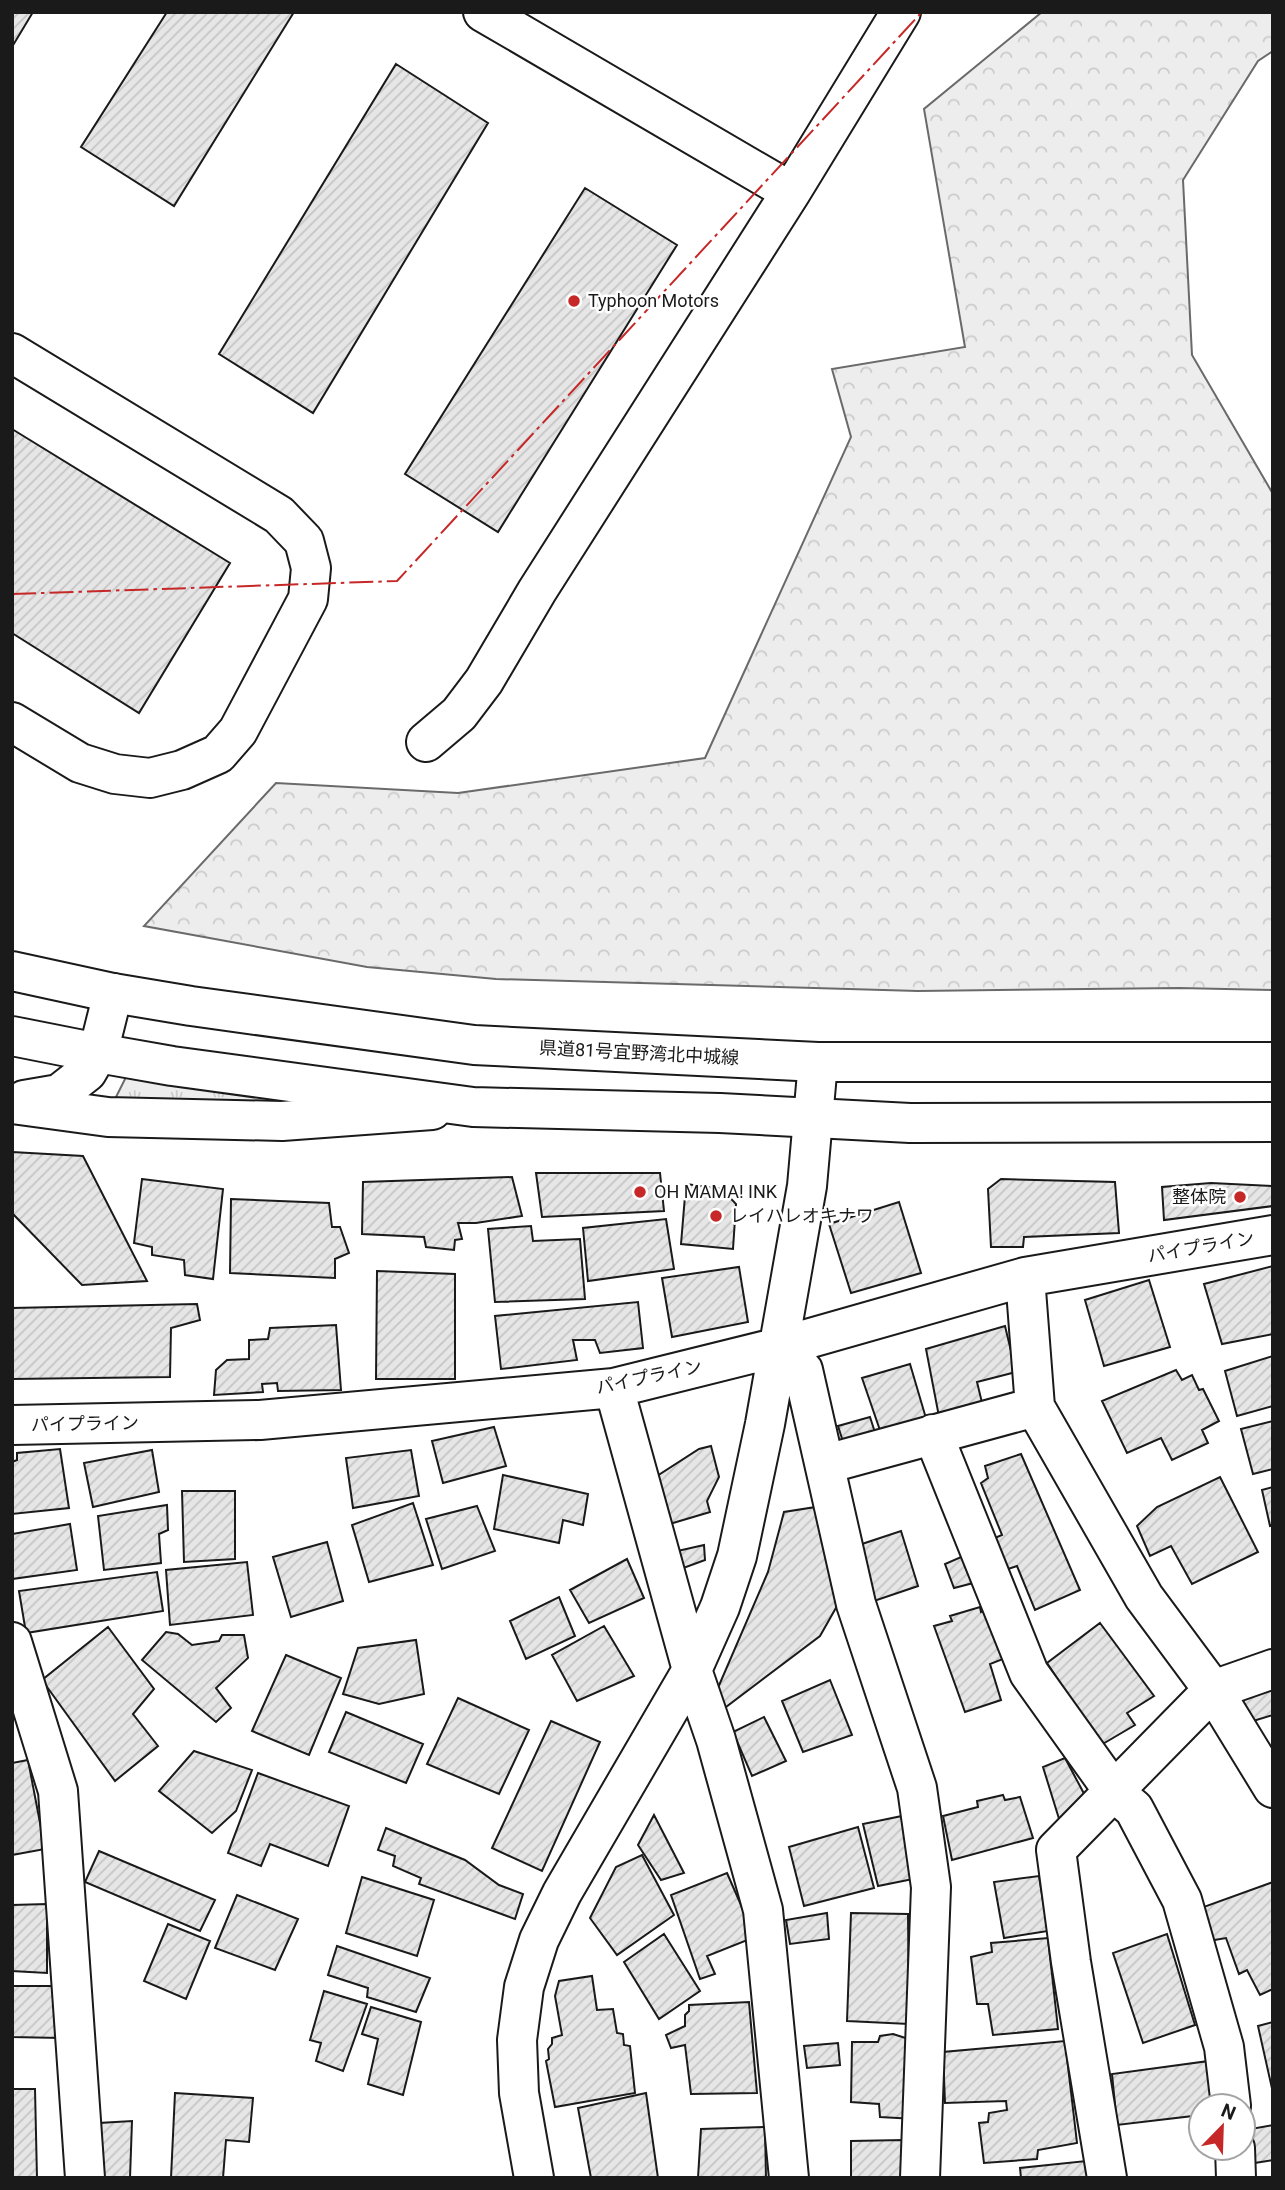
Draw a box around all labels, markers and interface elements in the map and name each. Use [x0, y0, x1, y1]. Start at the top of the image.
place label: Typhoon Motors [588, 290, 719, 311]
marker: Typhoon Motors [566, 293, 582, 309]
street label: 県道81号宜野湾北中城線 [538, 1037, 740, 1068]
place label: OH MAMA! INK [654, 1181, 778, 1202]
marker: OH MAMA! INK [632, 1184, 648, 1200]
place label: 整体院 [1172, 1186, 1226, 1207]
marker: 整体院 [1232, 1189, 1248, 1205]
place label: レイハレオキナワ [730, 1205, 874, 1226]
marker: レイハレオキナワ [708, 1208, 724, 1224]
street label: パイプライン [1146, 1227, 1256, 1266]
street label: パイプライン [594, 1355, 704, 1398]
street label: パイプライン [31, 1412, 139, 1435]
north arrow [1187, 2092, 1257, 2162]
text: N [1218, 2099, 1239, 2125]

